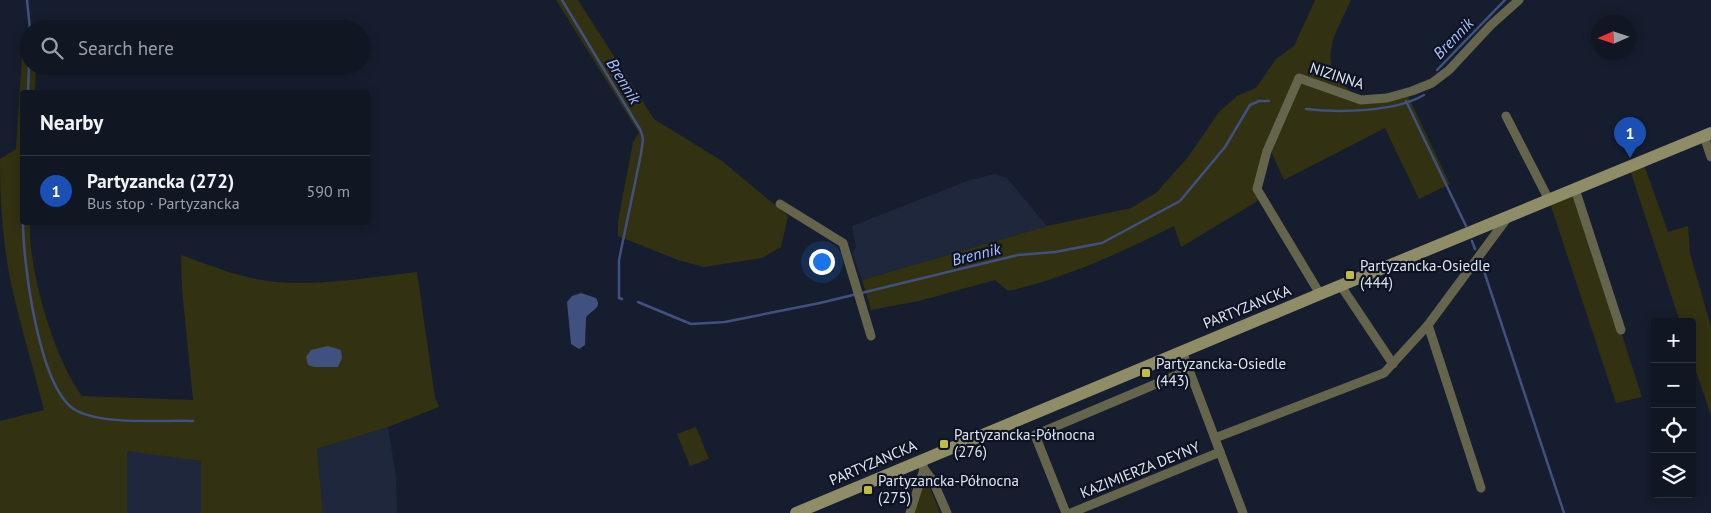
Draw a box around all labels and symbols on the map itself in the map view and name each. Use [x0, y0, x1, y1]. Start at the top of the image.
water label: Brennik [1429, 13, 1478, 63]
north arrow [1591, 15, 1636, 60]
water label: Brennik [603, 55, 646, 108]
street label: NIZINNA [1308, 58, 1367, 93]
pin: 1 [1614, 117, 1646, 158]
water label: Brennik [950, 238, 1003, 270]
your location [809, 249, 835, 275]
place label: Partyzancka-Osiedle (444) [1360, 256, 1490, 292]
marker: Partyzancka-Osiedle (444) [1344, 269, 1356, 281]
street label: PARTYZANCKA [1200, 280, 1294, 333]
place label: Partyzancka-Osiedle (443) [1156, 354, 1286, 390]
marker: Partyzancka-Osiedle (443) [1140, 367, 1152, 379]
place label: Partyzancka-Północna (276) [954, 425, 1095, 461]
street label: PARTYZANCKA [826, 436, 920, 489]
street label: KAZIMIERZA DEYNY [1077, 437, 1203, 502]
marker: Partyzancka-Północna (276) [938, 438, 950, 450]
place label: Partyzancka-Północna (275) [878, 471, 1019, 507]
marker: Partyzancka-Północna (275) [862, 484, 874, 496]

